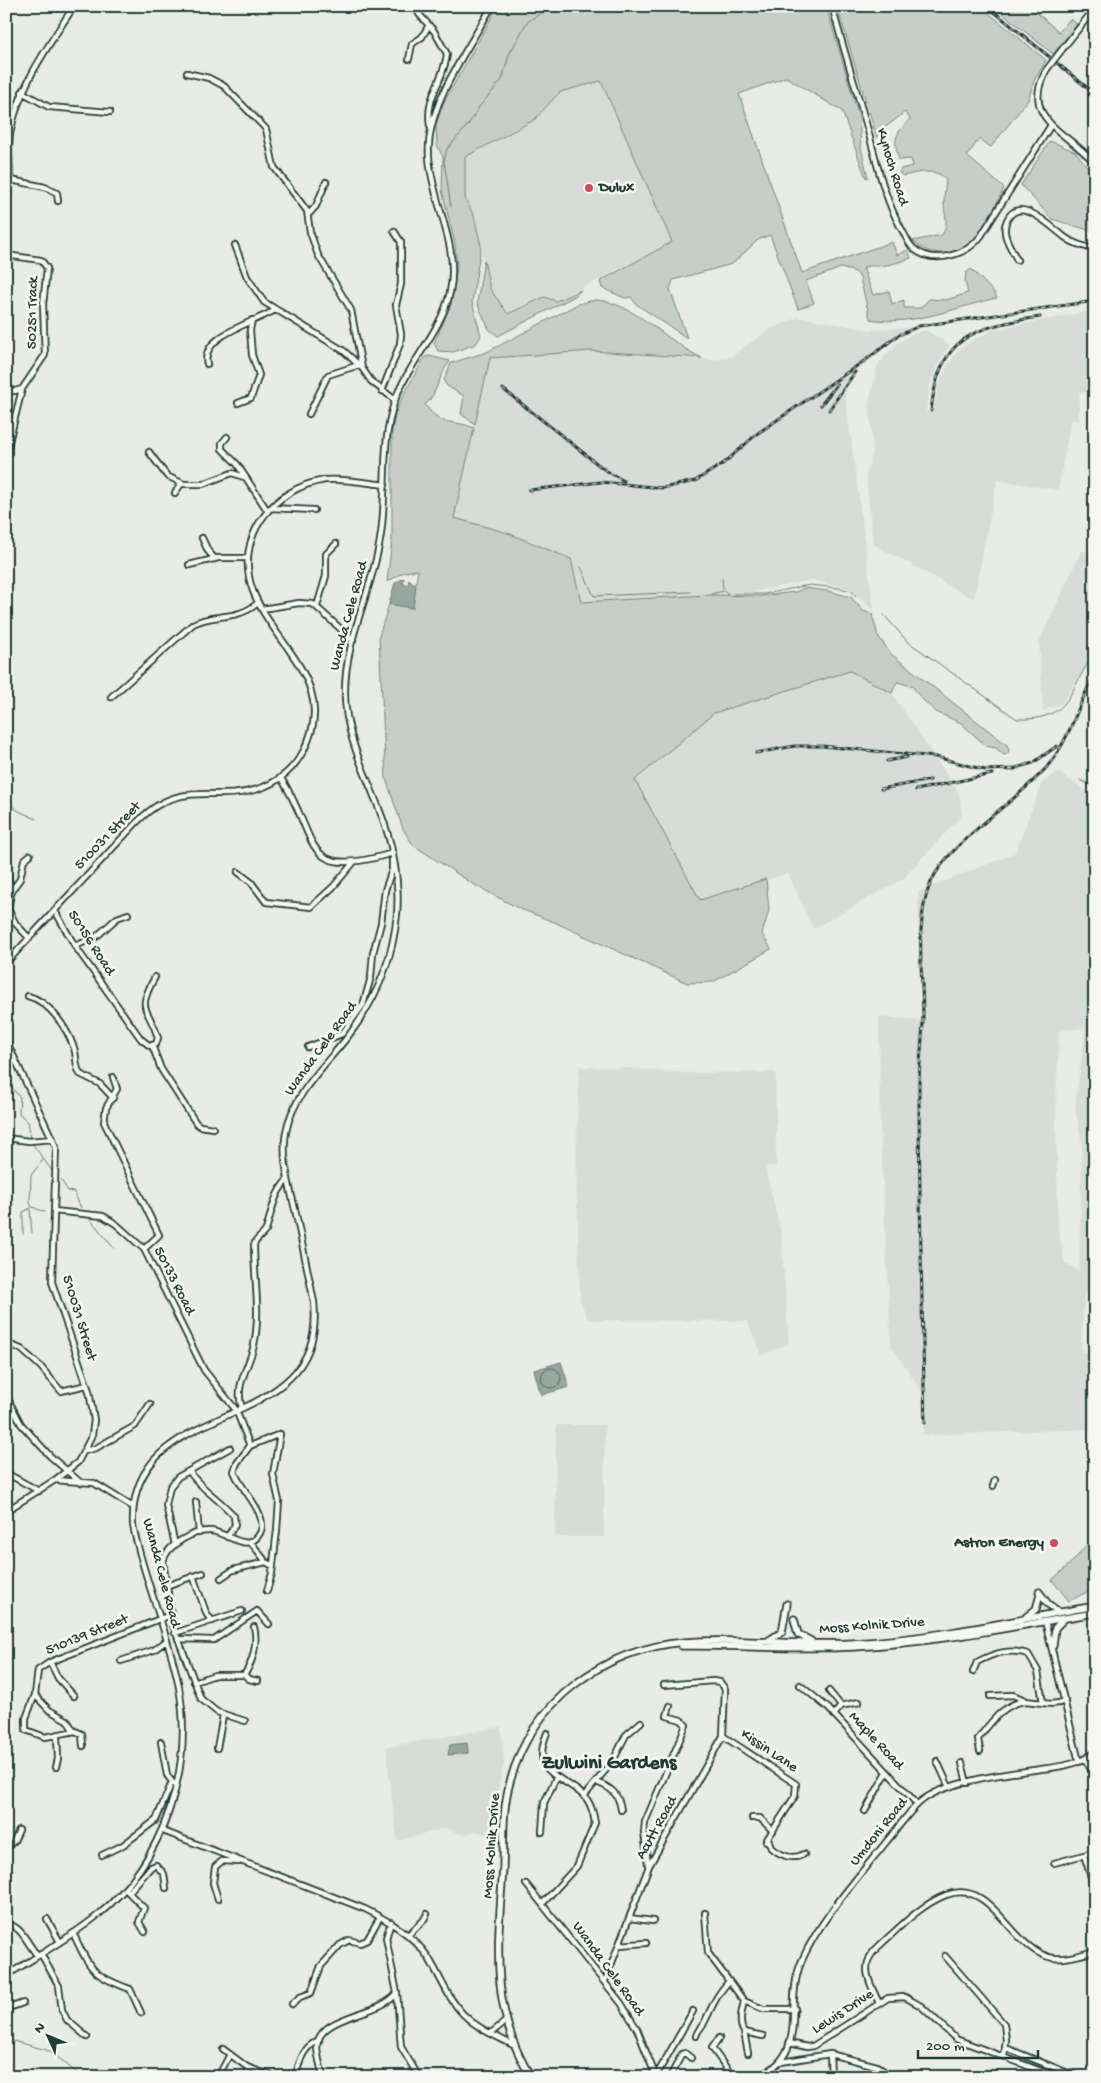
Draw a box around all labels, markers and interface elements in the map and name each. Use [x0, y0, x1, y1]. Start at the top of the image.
street label: Kynoch Road [872, 126, 913, 209]
place label: Dulux [597, 179, 634, 197]
marker: Dulux [583, 182, 595, 194]
street label: 50251 Track [23, 275, 43, 349]
street label: Wanda Cele Road [326, 558, 373, 672]
street label: 510031 Street [71, 797, 146, 874]
street label: 50156 Road [63, 907, 119, 980]
street label: Wanda Cele Road [281, 997, 362, 1100]
street label: 50133 Road [149, 1244, 199, 1319]
street label: 510031 Street [57, 1273, 101, 1365]
street label: Wanda Cele Road [138, 1517, 185, 1631]
place label: Astron Energy [953, 1534, 1045, 1552]
marker: Astron Energy [1048, 1537, 1060, 1549]
street label: 510139 Street [43, 1610, 133, 1660]
street label: Moss Kolnik Drive [819, 1613, 925, 1639]
street label: Maple Road [844, 1708, 908, 1775]
street label: Kissin Lane [737, 1725, 801, 1777]
district label: Zulwini Gardens [542, 1753, 678, 1776]
street label: Acutt Road [632, 1792, 682, 1863]
street label: Moss Kolnik Drive [479, 1793, 505, 1899]
street label: Umdoni Road [846, 1793, 913, 1870]
street label: Wanda Cele Road [568, 1918, 649, 2021]
street label: Lewis Drive [809, 1985, 877, 2039]
north arrow [22, 2010, 72, 2060]
text: N [31, 2020, 50, 2038]
scale bar [918, 2028, 1038, 2060]
text: 200 m [926, 2038, 965, 2056]

